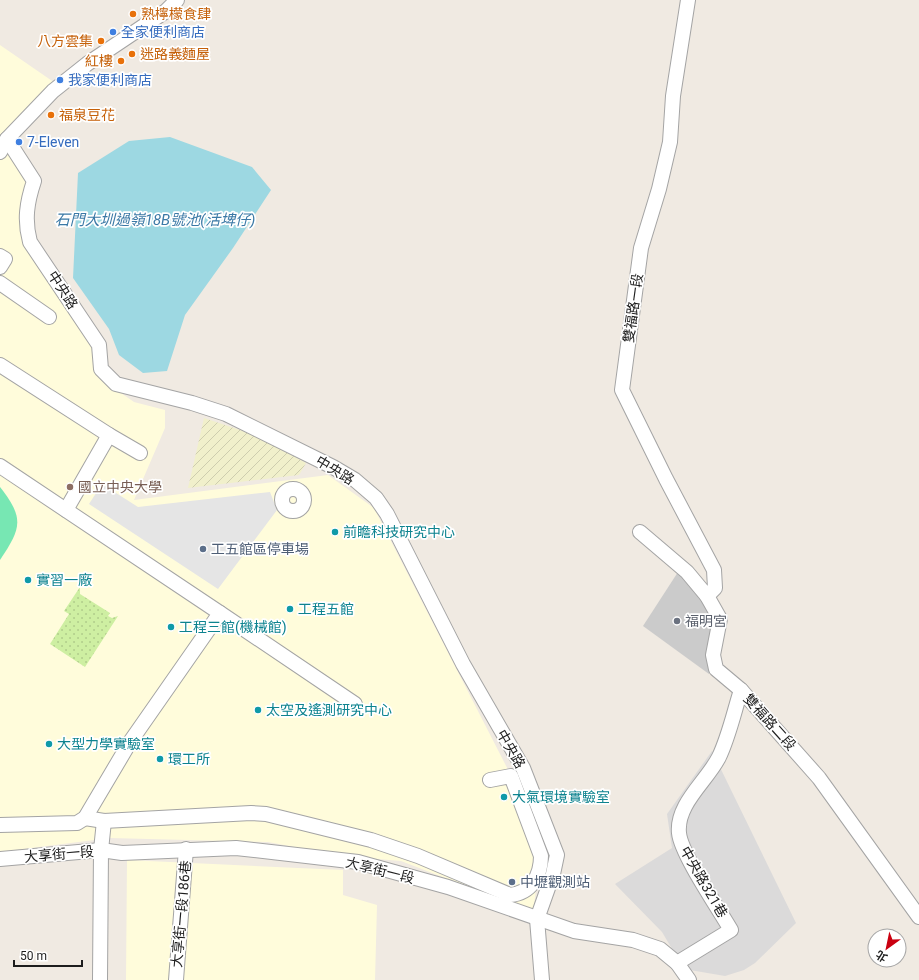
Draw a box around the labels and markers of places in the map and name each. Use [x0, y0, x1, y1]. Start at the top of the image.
place label: 熟檸檬食肆 [141, 6, 211, 22]
marker: 熟檸檬食肆 [128, 9, 138, 19]
place label: 全家便利商店 [121, 24, 205, 40]
marker: 全家便利商店 [108, 27, 118, 37]
place label: 八方雲集 [37, 33, 93, 49]
marker: 八方雲集 [96, 36, 106, 46]
place label: 迷路義麵屋 [140, 46, 210, 62]
marker: 迷路義麵屋 [127, 49, 137, 59]
place label: 紅樓 [85, 53, 113, 69]
marker: 紅樓 [116, 56, 126, 66]
place label: 我家便利商店 [68, 72, 152, 88]
marker: 我家便利商店 [55, 75, 65, 85]
place label: 福泉豆花 [59, 107, 115, 123]
marker: 福泉豆花 [46, 110, 56, 120]
place label: 7-Eleven [27, 134, 79, 150]
marker: 7-Eleven [14, 137, 24, 147]
place label: 國立中央大學 [78, 479, 162, 495]
marker: 國立中央大學 [65, 482, 75, 492]
place label: 前瞻科技研究中心 [343, 524, 455, 540]
marker: 前瞻科技研究中心 [330, 527, 340, 537]
place label: 工五館區停車場 [211, 541, 309, 557]
marker: 工五館區停車場 [198, 544, 208, 554]
place label: 實習一廠 [36, 572, 92, 588]
marker: 實習一廠 [23, 575, 33, 585]
place label: 工程五館 [298, 601, 354, 617]
marker: 工程五館 [285, 604, 295, 614]
place label: 福明宮 [685, 613, 727, 629]
marker: 福明宮 [672, 616, 682, 626]
place label: 工程三館(機械館) [179, 619, 287, 636]
marker: 工程三館(機械館) [166, 622, 176, 632]
place label: 太空及遙測研究中心 [266, 702, 392, 718]
marker: 太空及遙測研究中心 [253, 705, 263, 715]
place label: 大型力學實驗室 [57, 736, 155, 752]
marker: 大型力學實驗室 [44, 739, 54, 749]
place label: 環工所 [168, 751, 210, 767]
marker: 環工所 [155, 754, 165, 764]
place label: 大氣環境實驗室 [512, 789, 610, 805]
marker: 大氣環境實驗室 [499, 792, 509, 802]
place label: 中壢觀測站 [520, 874, 590, 890]
marker: 中壢觀測站 [507, 877, 517, 887]

